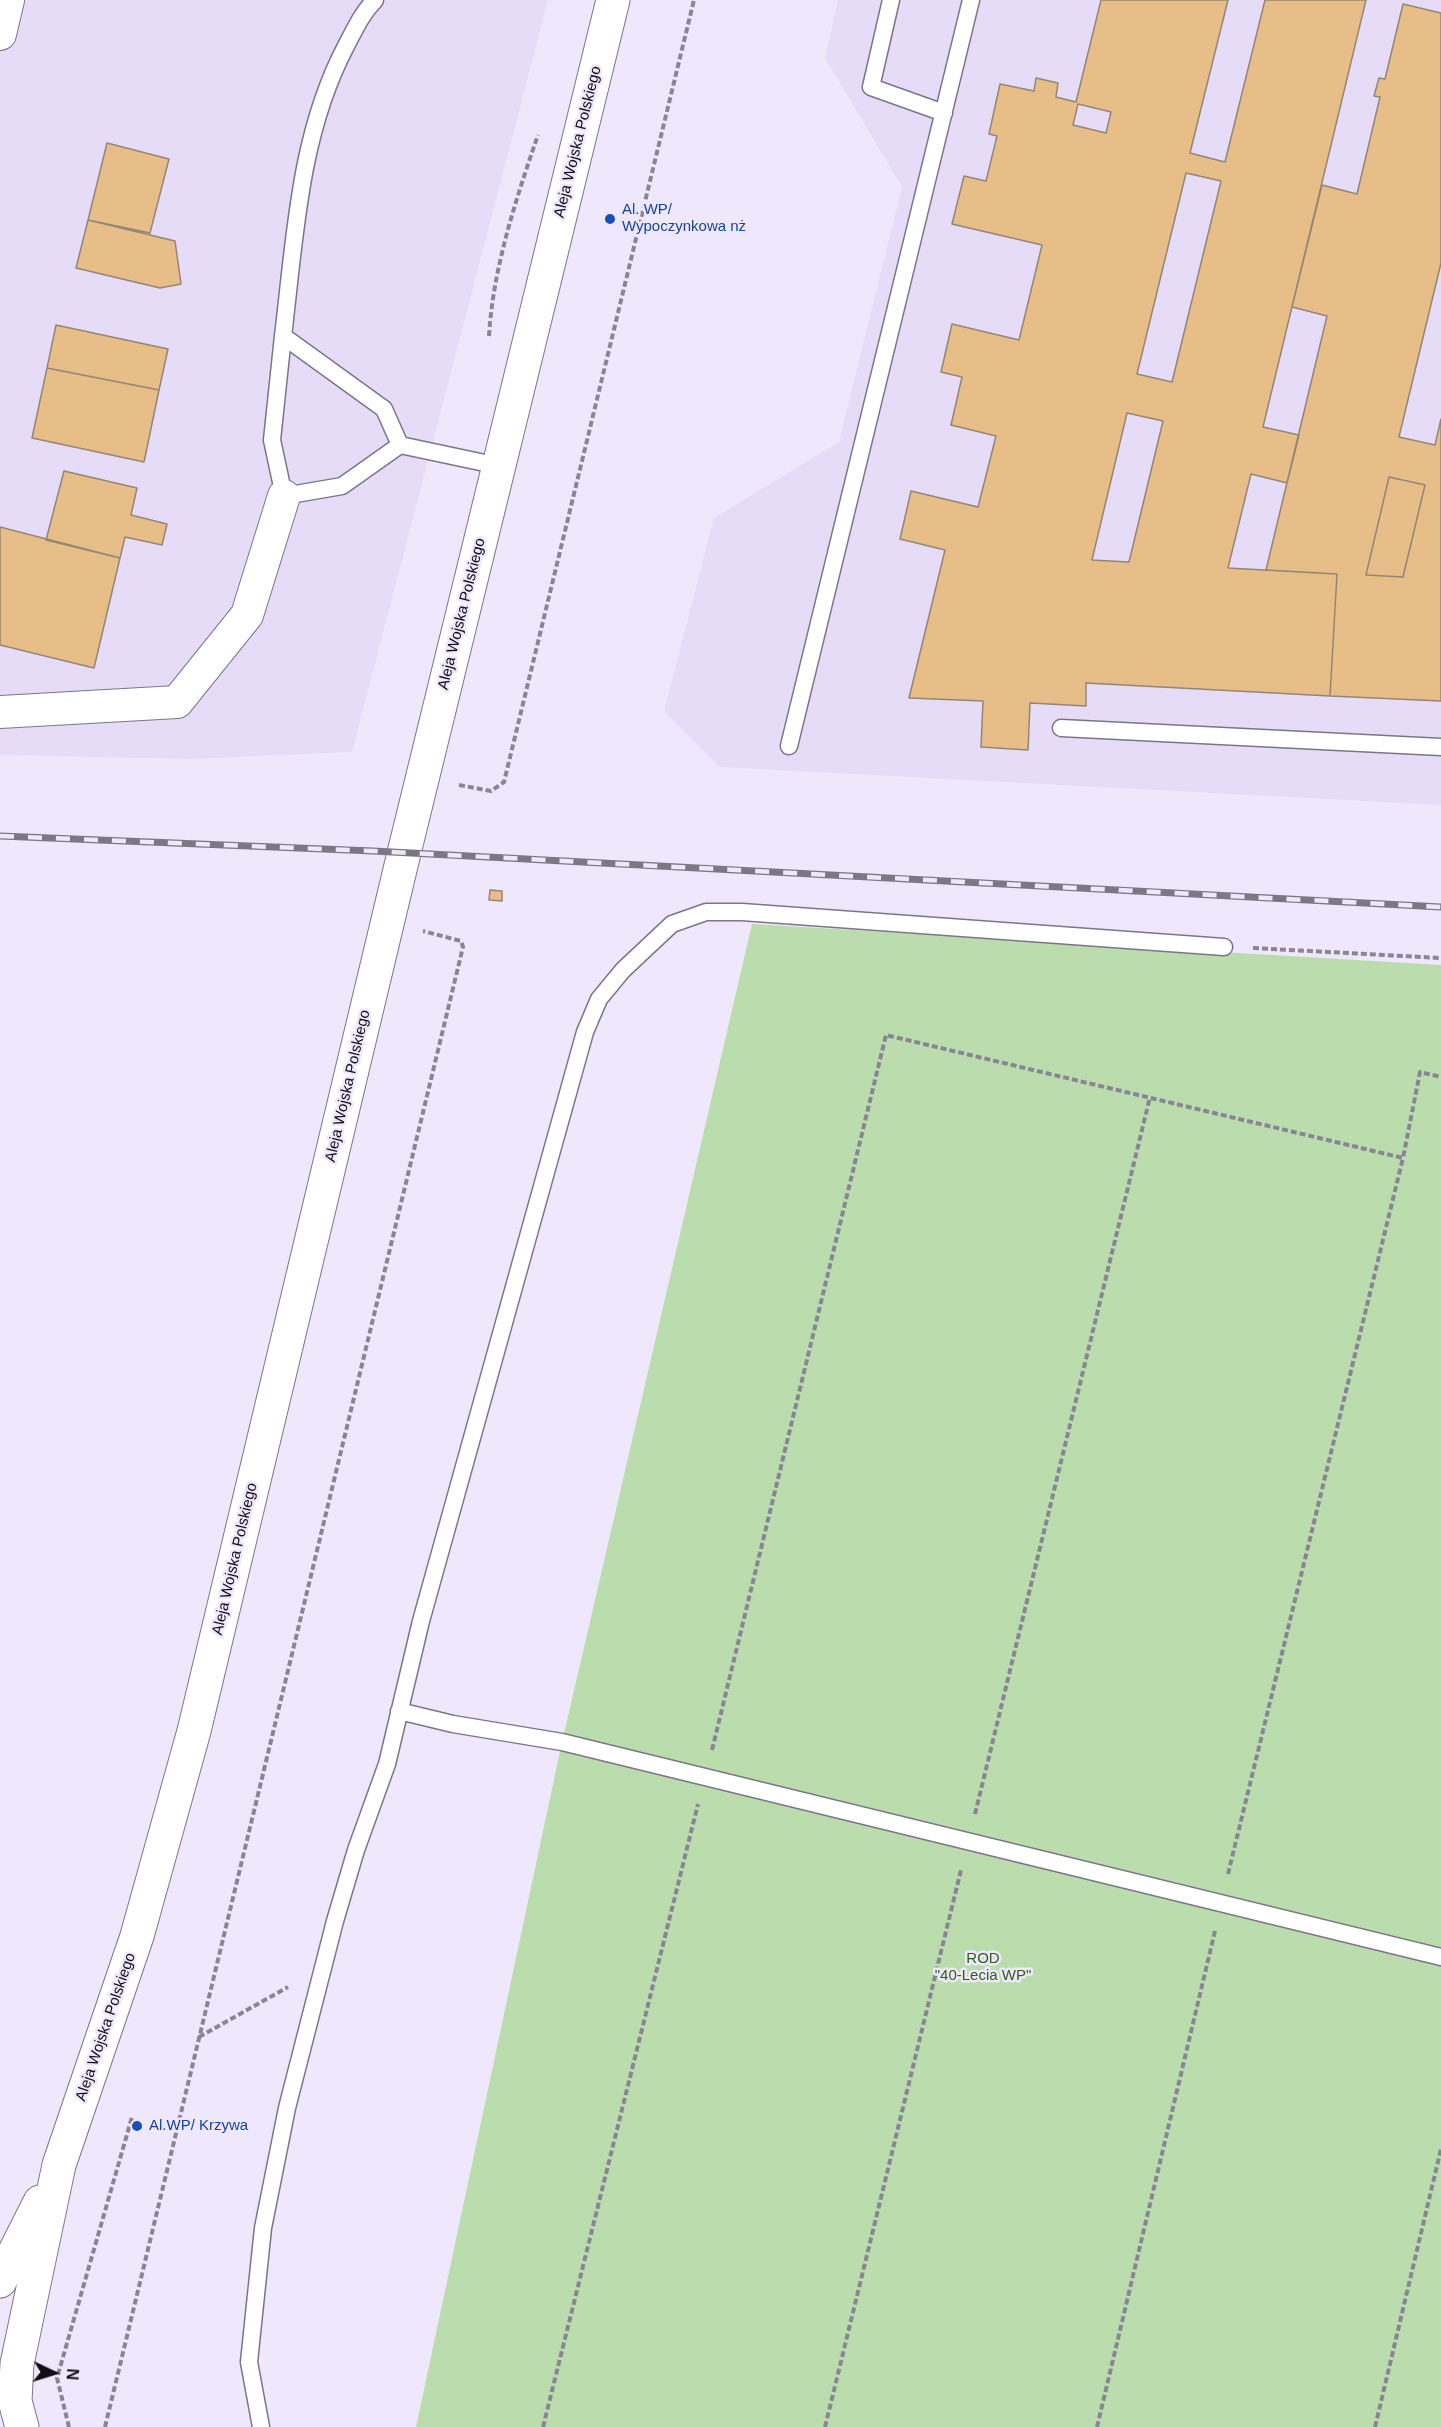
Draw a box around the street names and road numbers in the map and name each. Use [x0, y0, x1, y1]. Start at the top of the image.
street label: Aleja Wojska Polskiego [550, 64, 606, 220]
street label: Aleja Wojska Polskiego [434, 536, 490, 692]
street label: Aleja Wojska Polskiego [322, 1008, 374, 1164]
street label: Aleja Wojska Polskiego [209, 1481, 261, 1637]
street label: Aleja Wojska Polskiego [72, 1950, 140, 2104]

